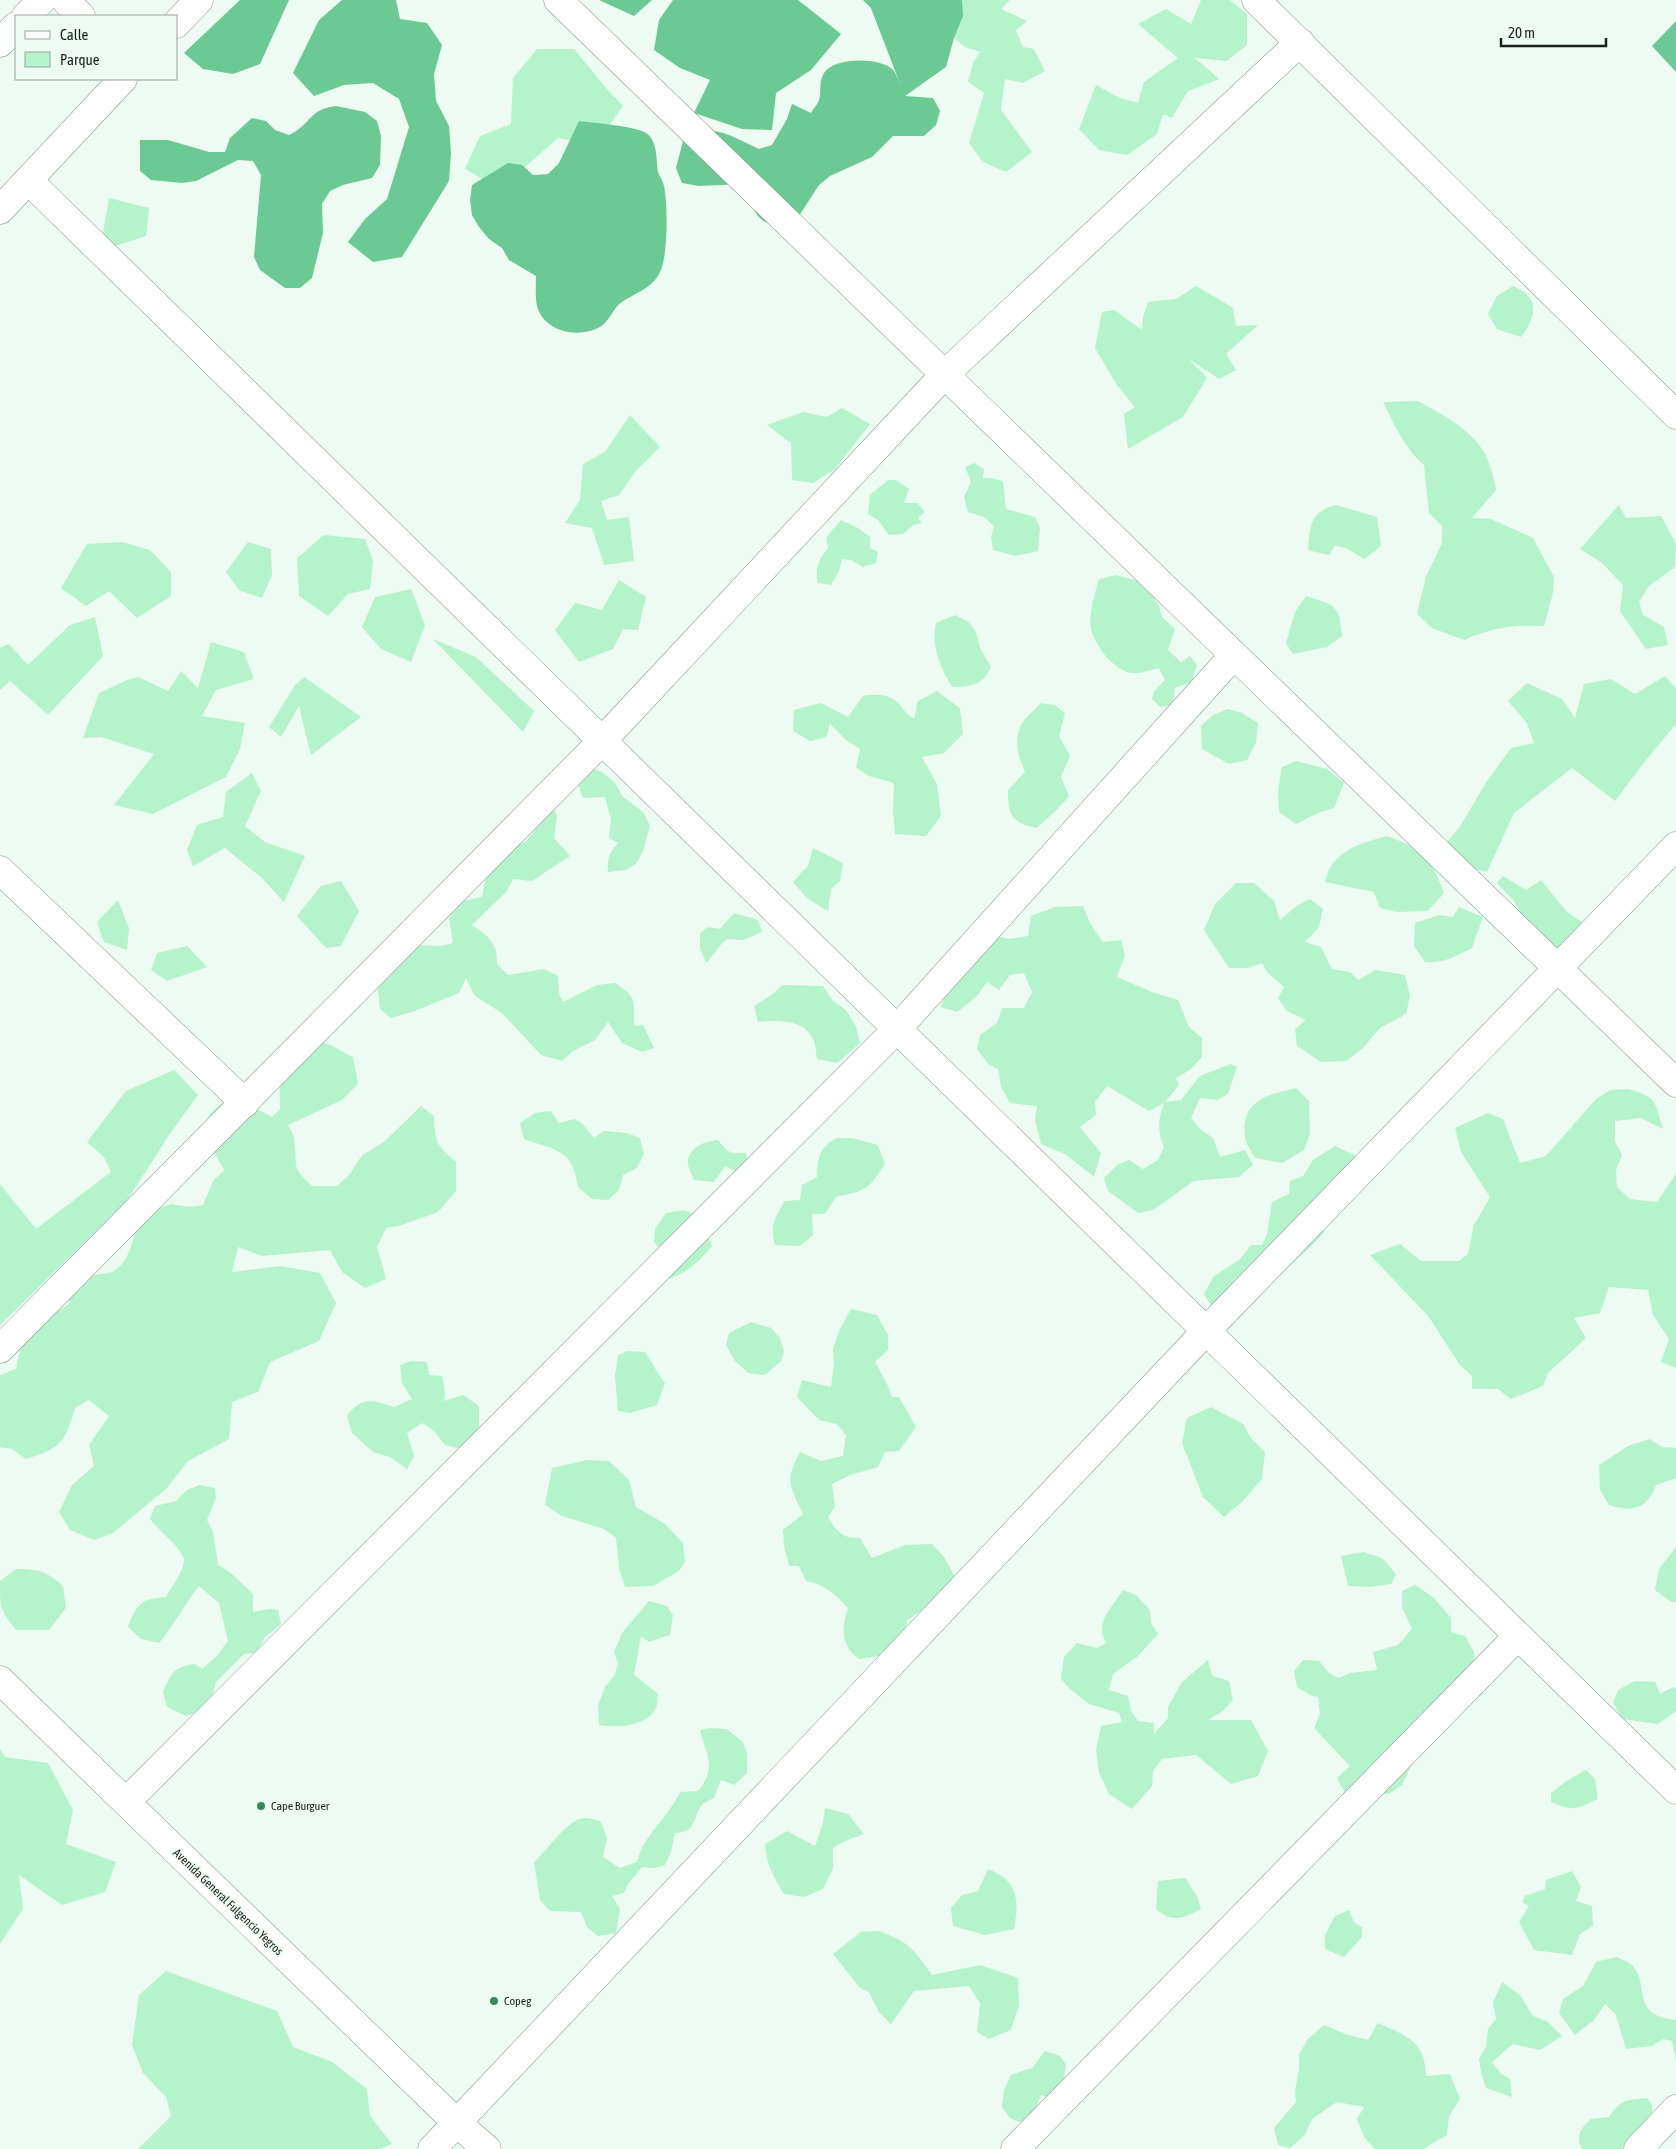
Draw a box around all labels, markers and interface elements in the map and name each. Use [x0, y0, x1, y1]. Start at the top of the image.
legend [15, 15, 178, 80]
scale bar [1501, 15, 1606, 47]
text: 20 m [1508, 24, 1535, 41]
text: Calle [60, 26, 89, 43]
text: Parque [60, 51, 100, 68]
place label: Cape Burguer [271, 1799, 330, 1813]
marker: Cape Burguer [255, 1800, 267, 1812]
street label: Avenida General Fulgencio Yegros [170, 1846, 286, 1958]
place label: Copeg [504, 1994, 532, 2008]
marker: Copeg [488, 1995, 500, 2007]

